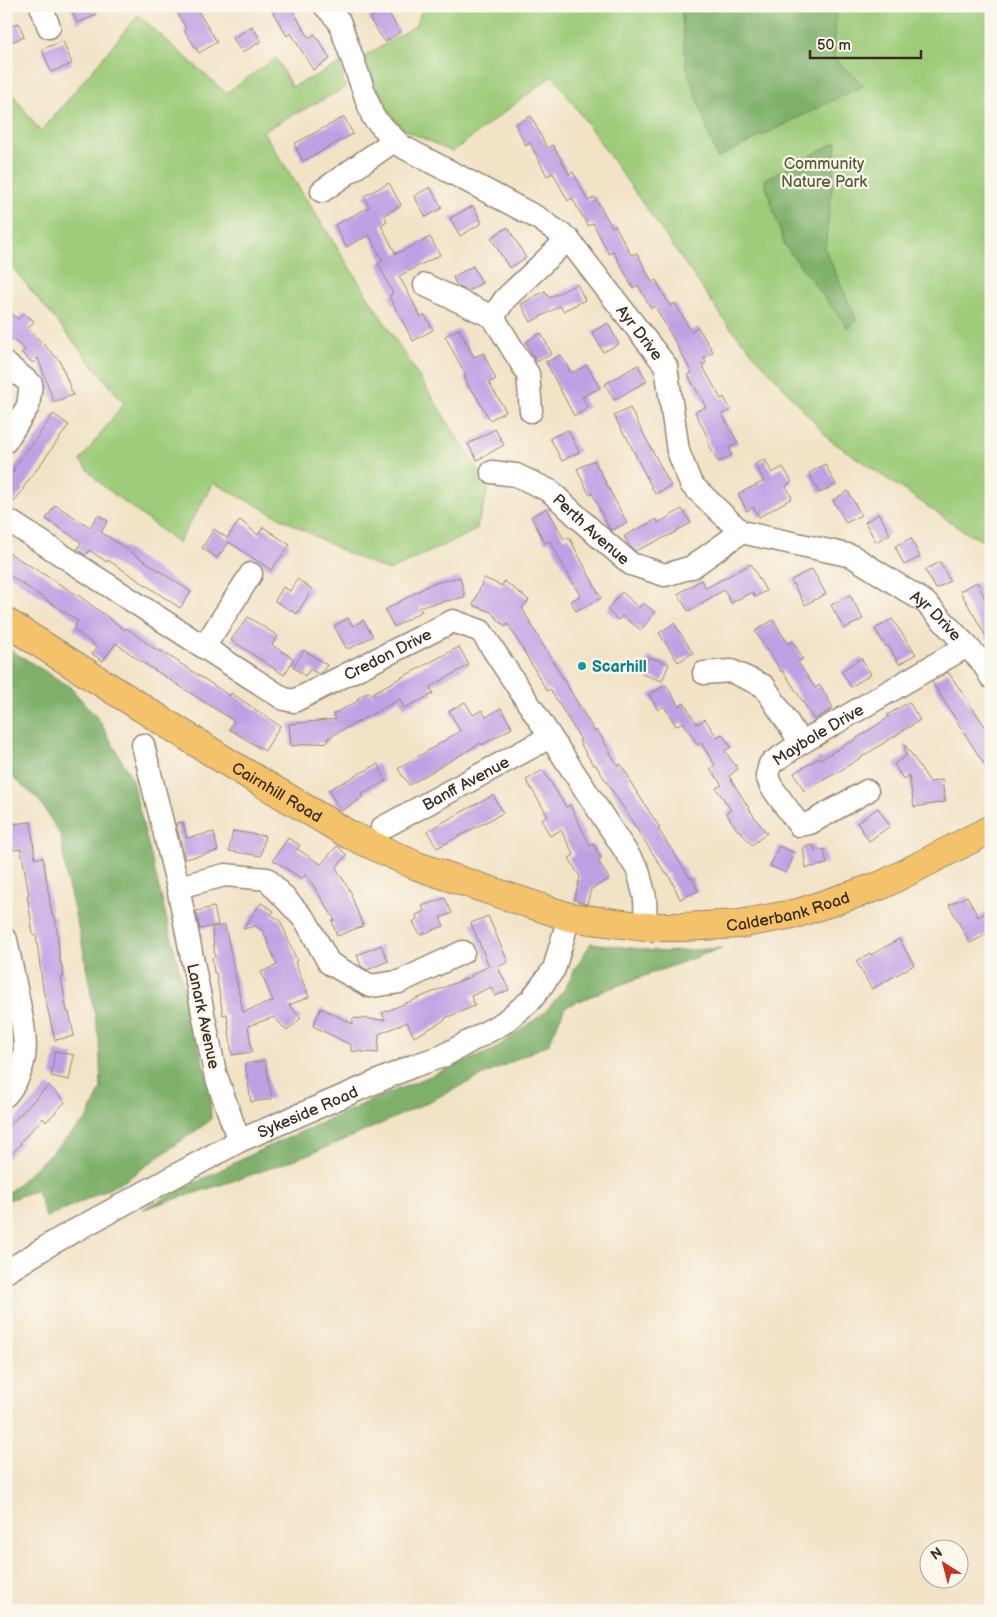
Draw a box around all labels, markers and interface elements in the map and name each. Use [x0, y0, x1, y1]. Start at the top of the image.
scale bar [810, 28, 921, 60]
text: 50 m [817, 36, 851, 55]
park label: Community Nature Park [781, 155, 867, 192]
street label: Ayr Drive [612, 302, 666, 365]
street label: Perth Avenue [548, 491, 633, 570]
street label: Ayr Drive [906, 587, 965, 646]
street label: Credon Drive [341, 625, 436, 685]
place label: Scarhill [592, 658, 647, 677]
marker: Scarhill [576, 660, 588, 672]
street label: Maybole Drive [769, 700, 868, 770]
street label: Banff Avenue [420, 753, 513, 815]
street label: Cairnhill Road [228, 759, 325, 827]
street label: Calderbank Road [726, 888, 852, 936]
street label: Lanark Avenue [182, 962, 223, 1071]
street label: Sykeside Road [255, 1083, 361, 1143]
north arrow [920, 1540, 970, 1590]
text: N [927, 1544, 946, 1564]

